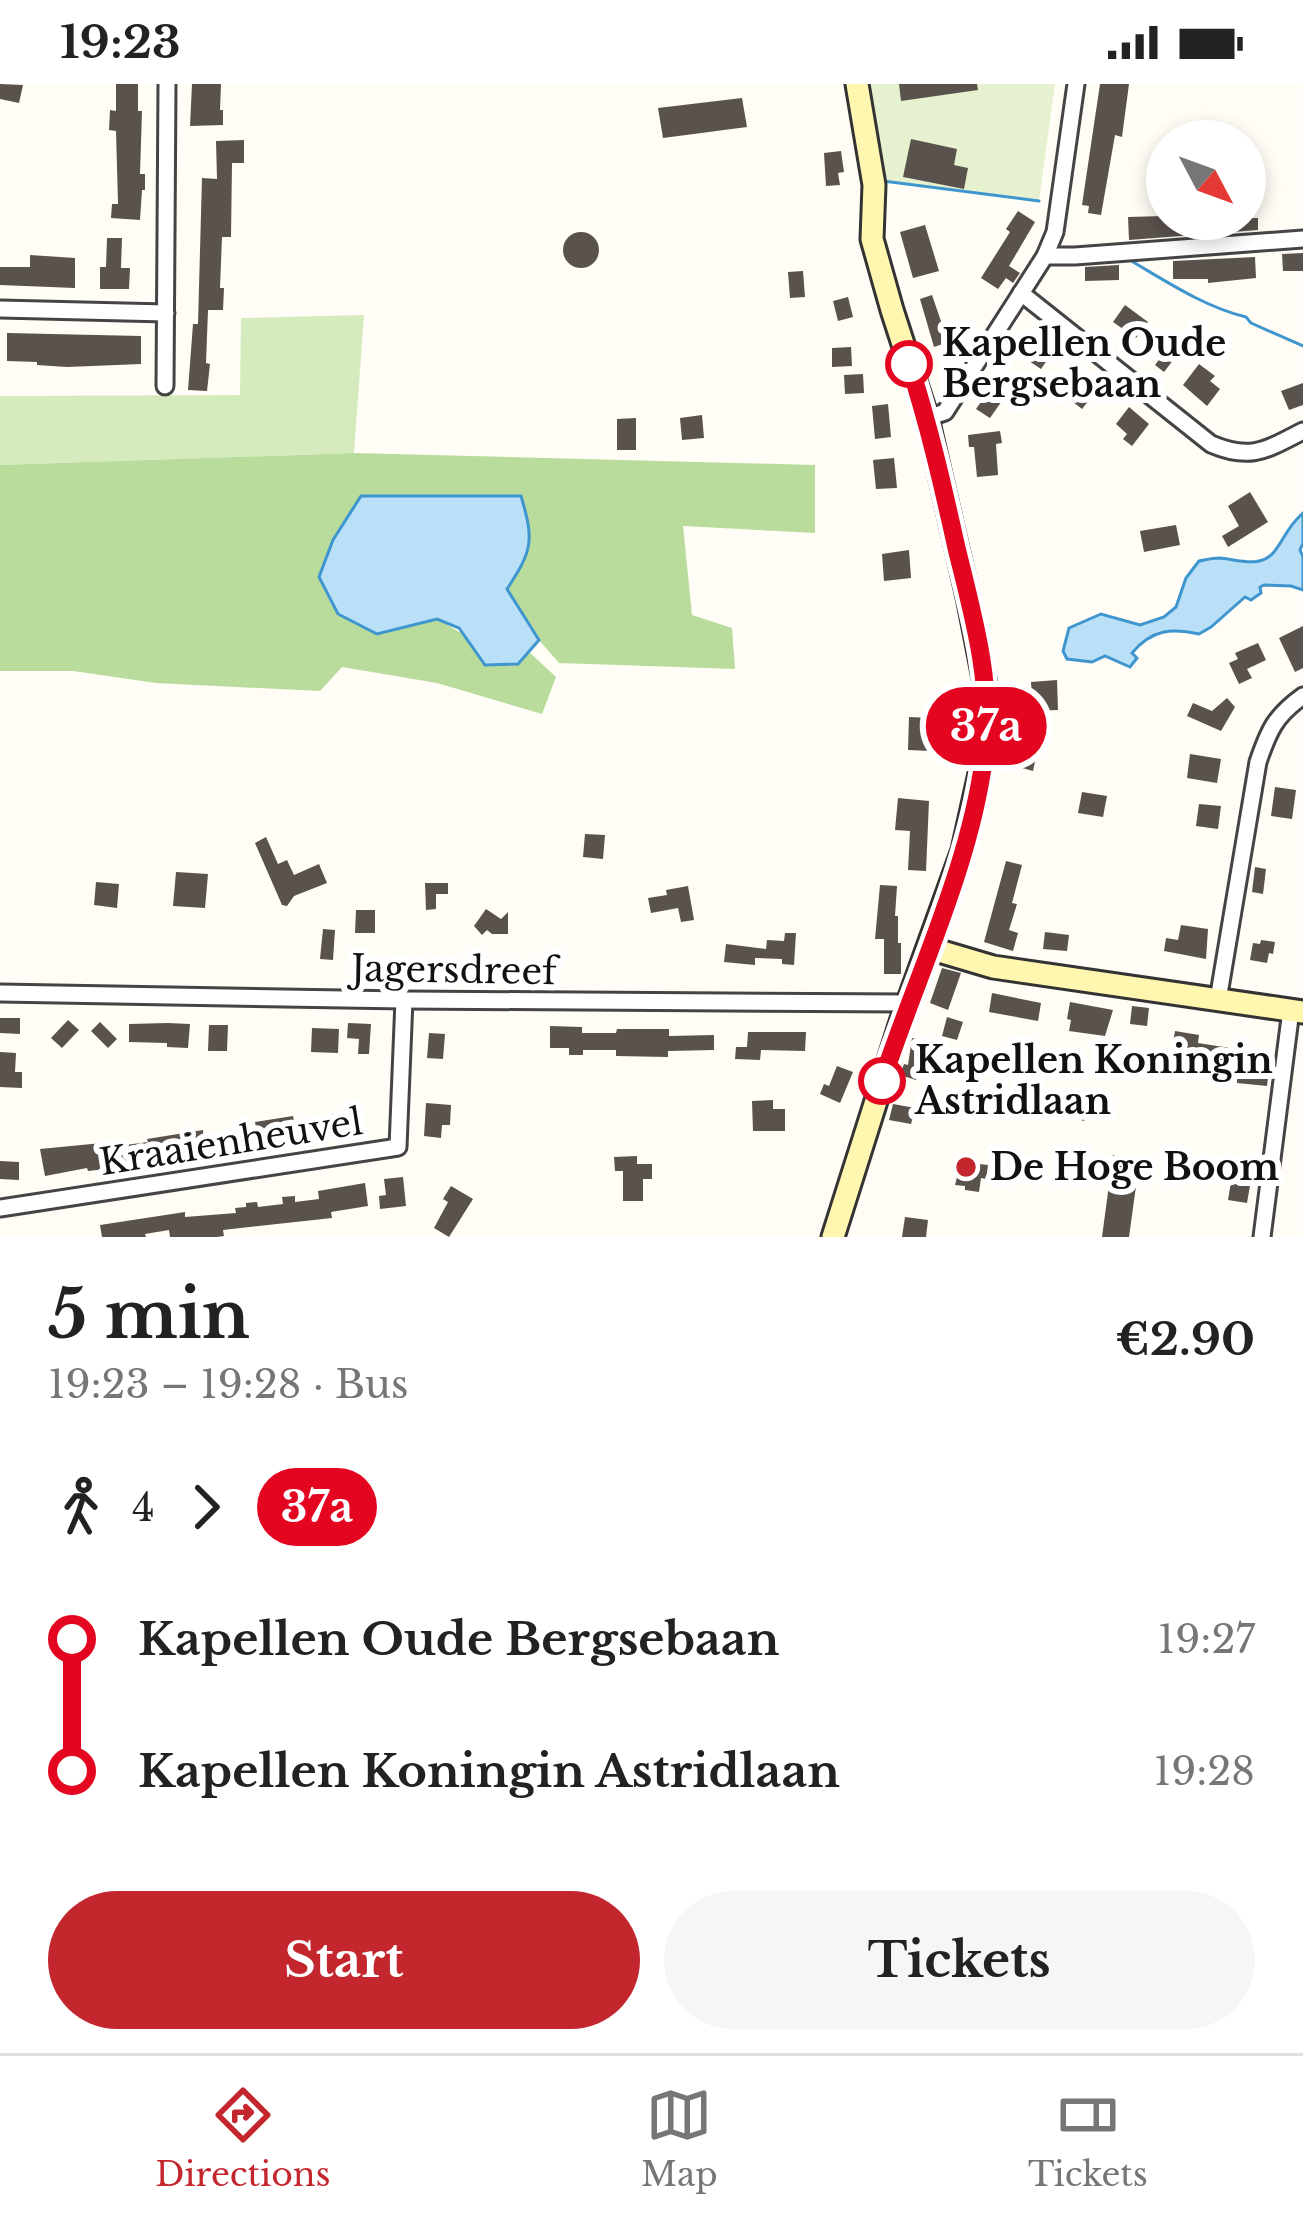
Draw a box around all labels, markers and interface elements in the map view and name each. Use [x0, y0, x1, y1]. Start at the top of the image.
text: 19:23 [60, 14, 181, 70]
north arrow [1146, 120, 1266, 240]
map controls [1146, 120, 1266, 240]
place label: Kapellen Oude Bergsebaan [942, 321, 1226, 407]
marker: Kapellen Oude Bergsebaan [887, 342, 931, 386]
line badge: 37a [917, 687, 1055, 765]
text: 37a [950, 700, 1022, 752]
street label: Jagersdreef [347, 946, 561, 994]
place label: Kapellen Koningin Astridlaan [914, 1038, 1273, 1124]
marker: Kapellen Koningin Astridlaan [860, 1059, 904, 1103]
street label: Kraaienheuvel [96, 1099, 366, 1185]
place label: De Hoge Boom [990, 1145, 1279, 1190]
marker: De Hoge Boom [953, 1154, 979, 1180]
text: 5 min [48, 1274, 250, 1356]
text: €2.90 [1115, 1311, 1255, 1367]
text: 19:23 – 19:28 · Bus [48, 1360, 409, 1409]
icon: walk [48, 1474, 114, 1540]
icon: forward [173, 1474, 239, 1540]
text: 37a [281, 1481, 353, 1533]
text: 4 [132, 1483, 155, 1532]
text: Kapellen Oude Bergsebaan [138, 1611, 779, 1667]
text: 19:27 [1158, 1615, 1255, 1664]
text: Kapellen Koningin Astridlaan [138, 1743, 840, 1799]
text: 19:28 [1154, 1747, 1255, 1796]
button: Start [48, 1891, 640, 2029]
button: Tickets [664, 1891, 1255, 2029]
tab: Directions [155, 2082, 331, 2195]
tab: Map [641, 2082, 718, 2195]
tab: Tickets [1028, 2082, 1148, 2195]

